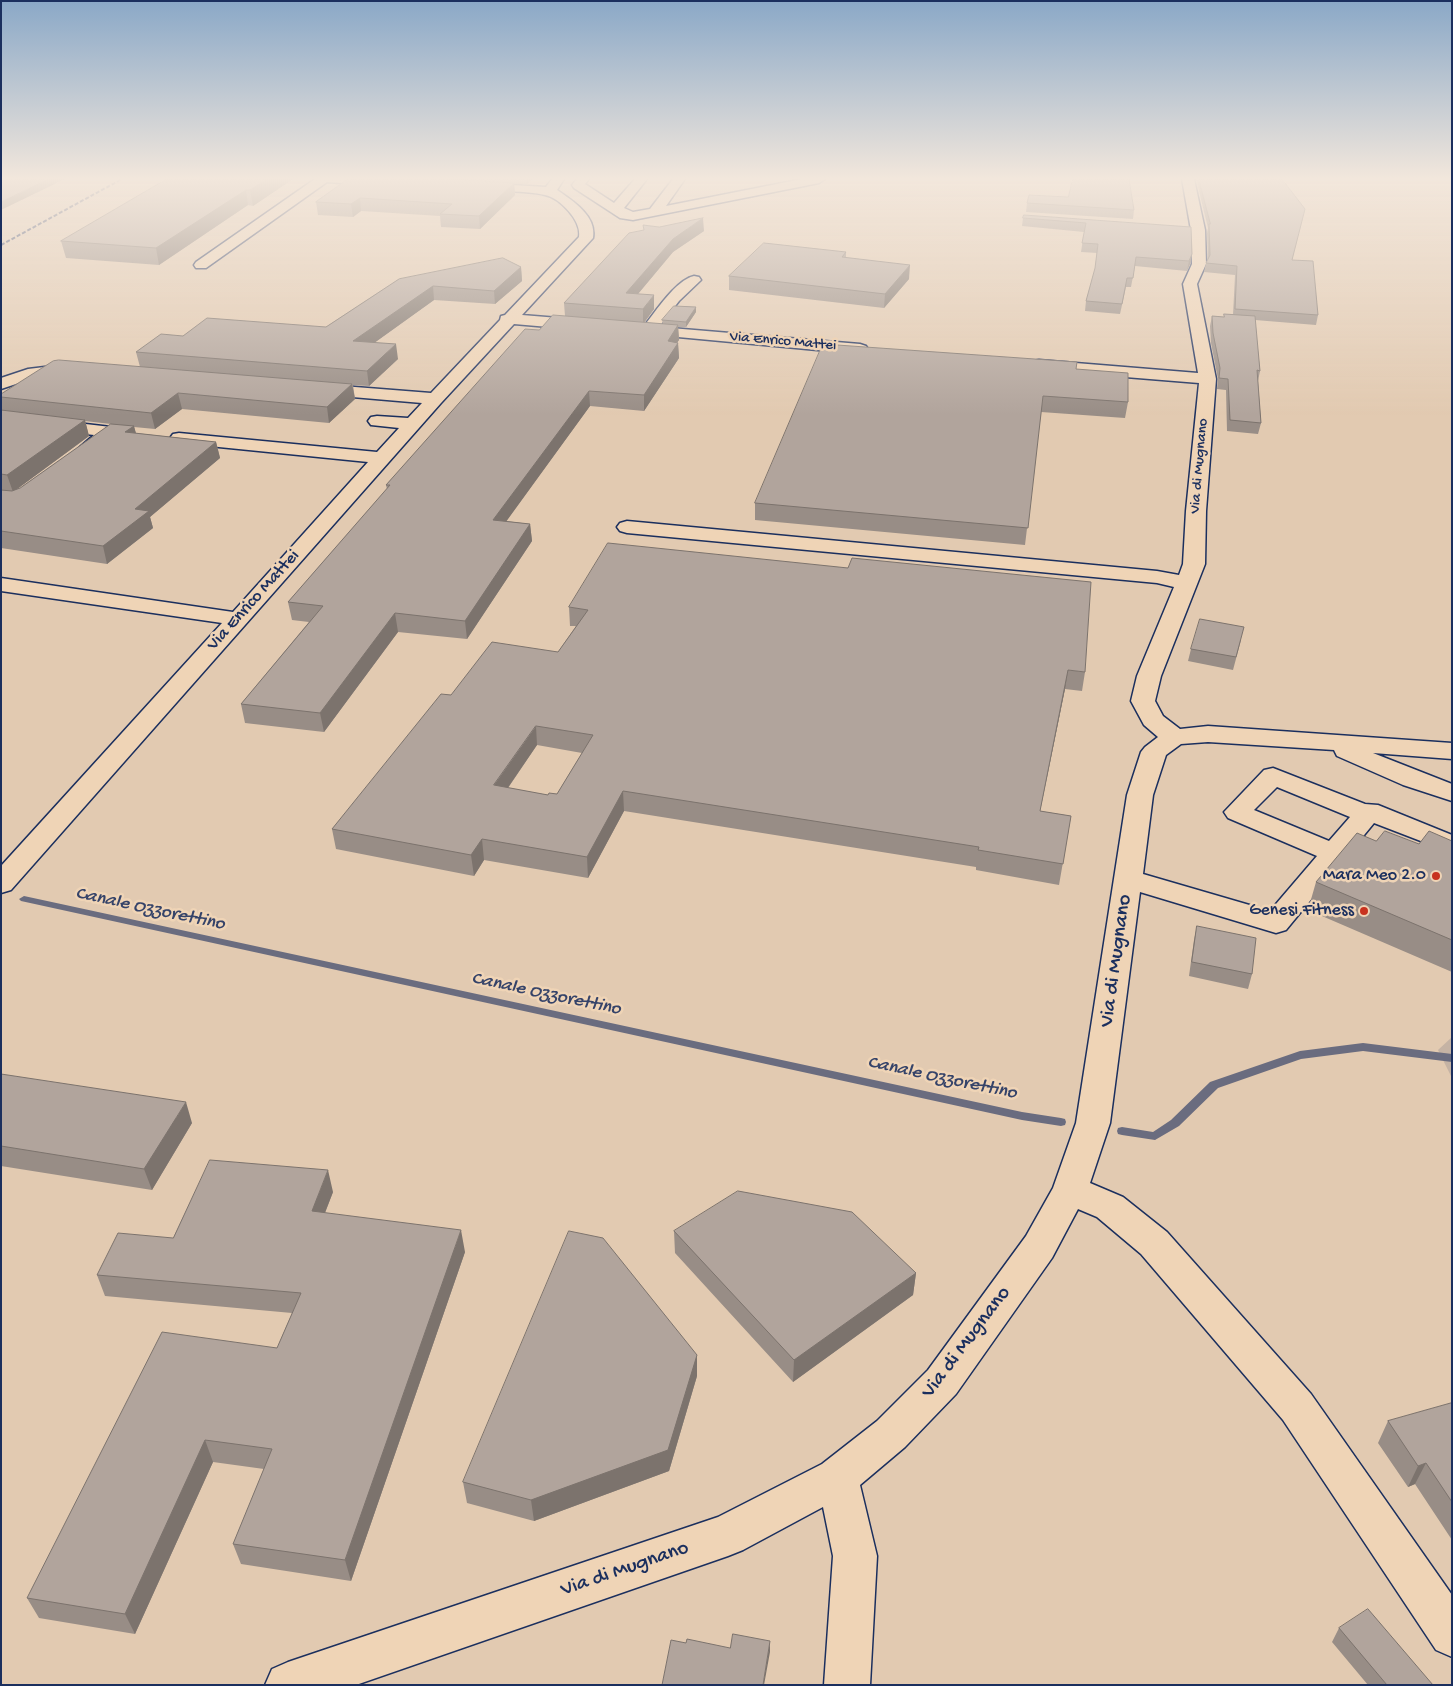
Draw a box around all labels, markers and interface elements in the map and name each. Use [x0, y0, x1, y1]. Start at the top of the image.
street label: Via Enrico Mattei [729, 328, 837, 356]
street label: Via di Mugnano [1187, 418, 1213, 514]
street label: Via Enrico Mattei [203, 546, 305, 656]
place label: Mara Meo 2.0 [1323, 865, 1426, 887]
marker: Mara Meo 2.0 [1430, 870, 1442, 882]
water label: Canale Ozzorettino [73, 883, 227, 937]
street label: Via di Mugnano [1095, 893, 1139, 1029]
place label: Genesi Fitness [1249, 900, 1354, 922]
marker: Genesi Fitness [1358, 905, 1370, 917]
water label: Canale Ozzorettino [469, 968, 623, 1022]
water label: Canale Ozzorettino [865, 1052, 1019, 1106]
street label: Via di Mugnano [917, 1282, 1017, 1404]
street label: Via di Mugnano [558, 1536, 692, 1604]

